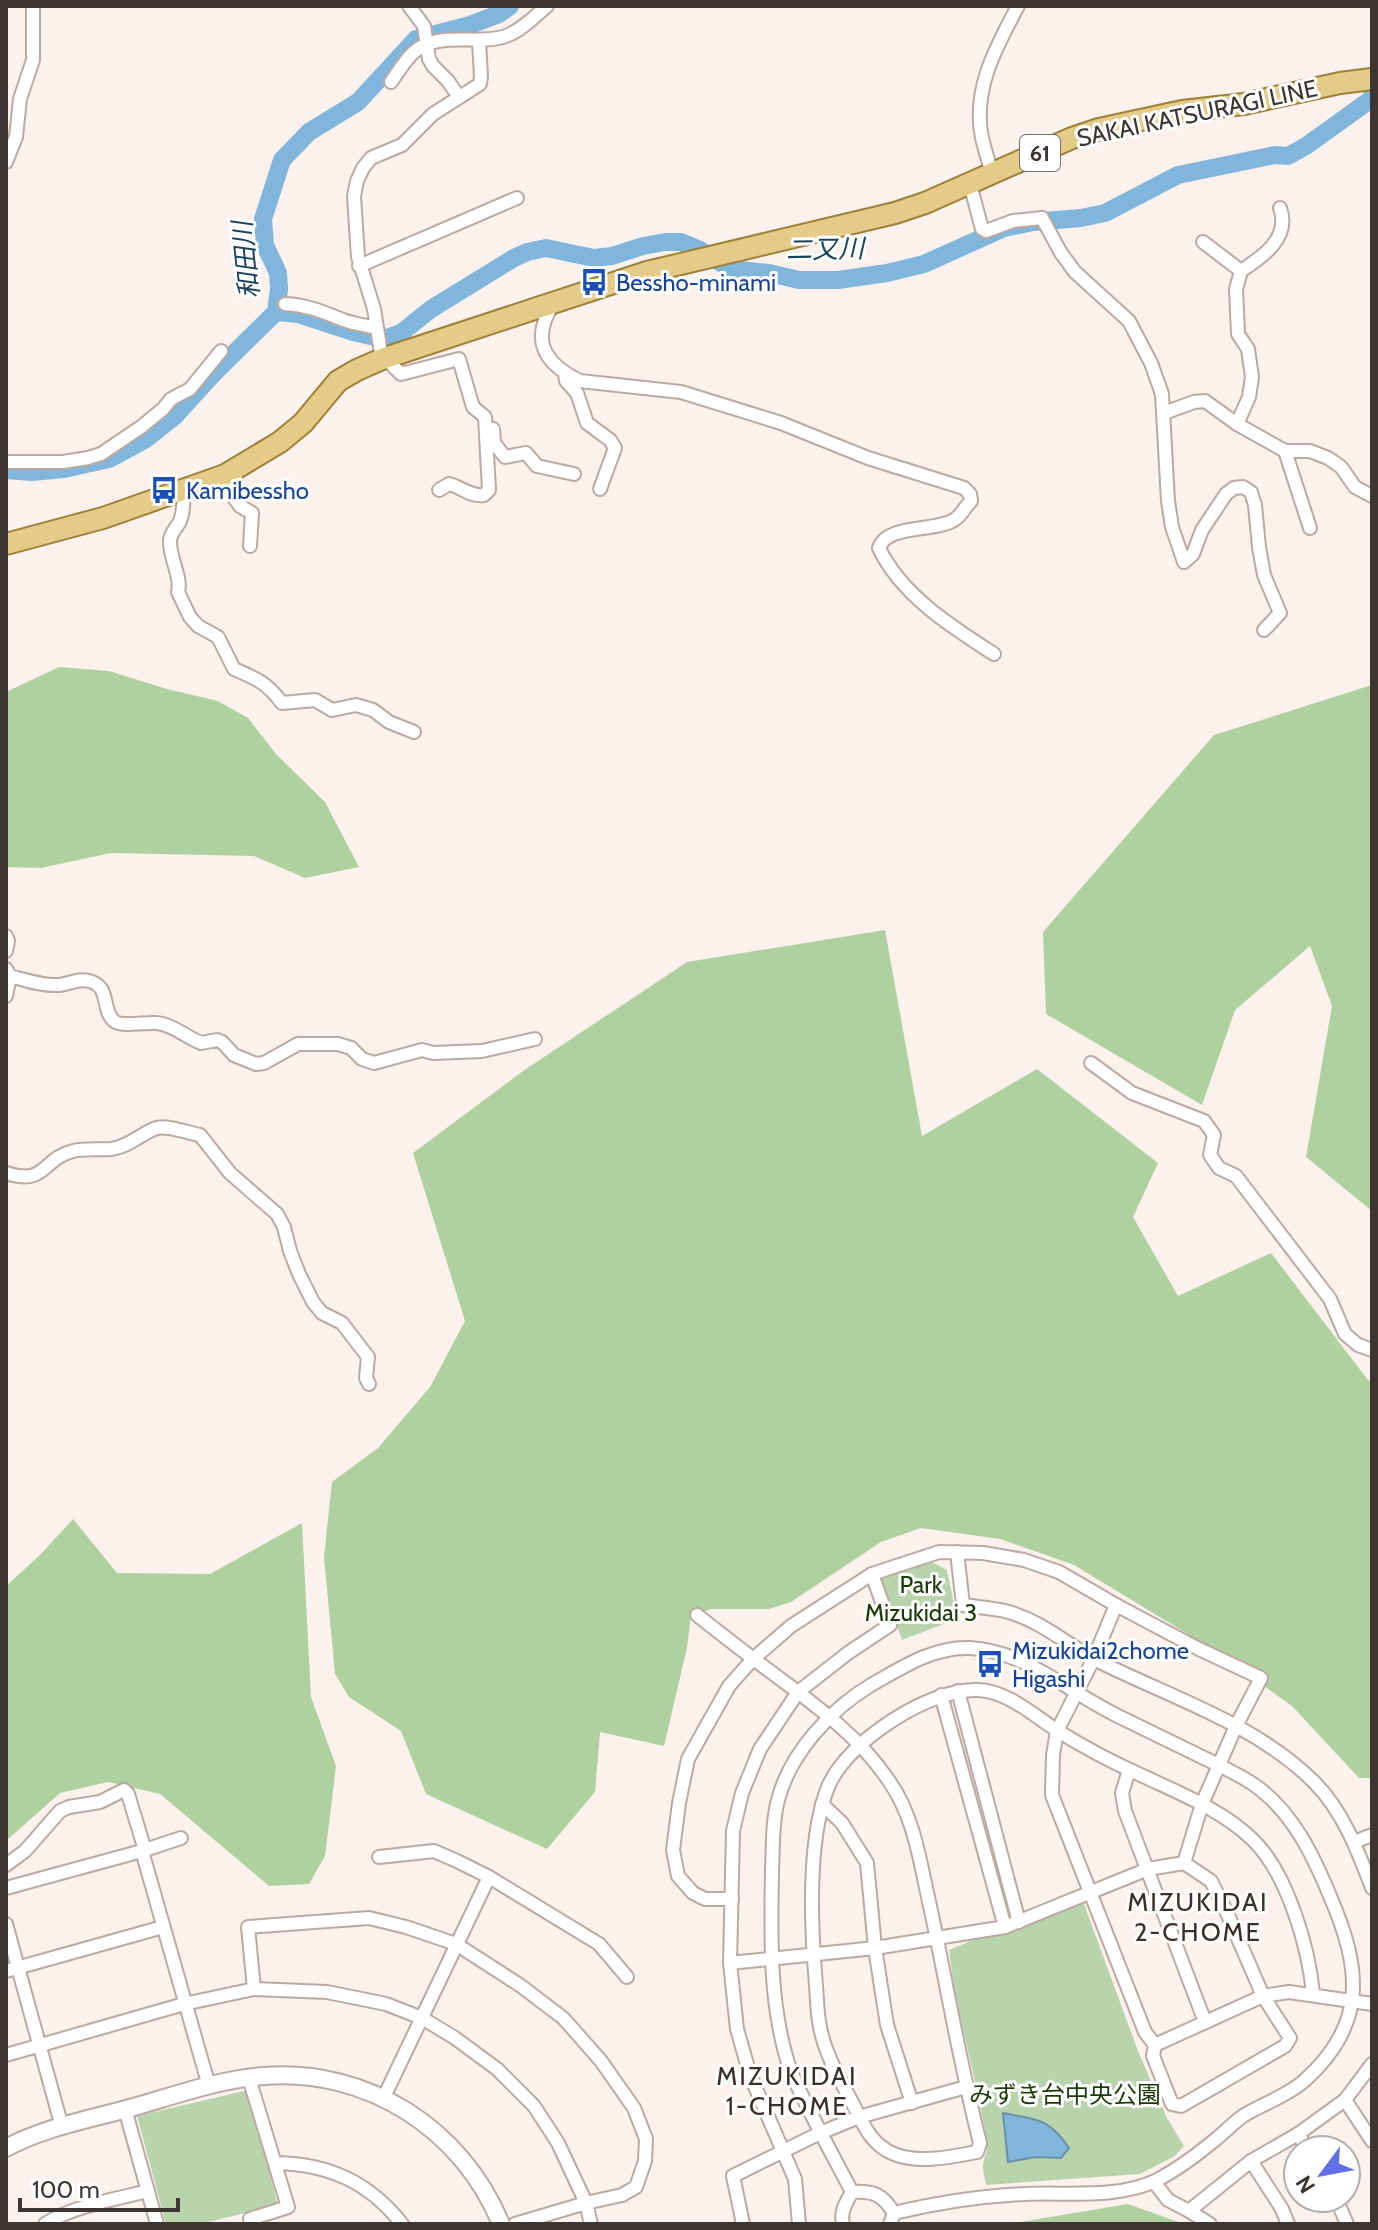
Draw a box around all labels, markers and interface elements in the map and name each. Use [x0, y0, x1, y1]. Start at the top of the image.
street label: SAKAI KATSURAGI LINE [1074, 73, 1320, 153]
road number: 61 [1020, 135, 1060, 171]
water label: 和田川 [226, 217, 266, 300]
water label: 二又川 [786, 232, 867, 266]
bus stop icon: Bessho-minami [579, 267, 609, 297]
place label: Bessho-minami [616, 268, 776, 297]
bus stop icon: Kamibessho [149, 475, 179, 505]
place label: Kamibessho [186, 476, 309, 505]
park label: Park Mizukidai 3 [865, 1570, 977, 1627]
place label: Mizukidai2chome Higashi [1012, 1636, 1189, 1693]
bus stop icon: Mizukidai2chome Higashi [975, 1649, 1005, 1679]
district label: MIZUKIDAI 2-CHOME [1127, 1886, 1269, 1948]
district label: MIZUKIDAI 1-CHOME [716, 2060, 858, 2122]
park label: みずき台中央公園 [969, 2080, 1161, 2109]
north arrow [1282, 2134, 1362, 2214]
scale bar [20, 2162, 178, 2212]
text: N [1290, 2171, 1321, 2198]
text: 100 m [32, 2175, 100, 2204]

